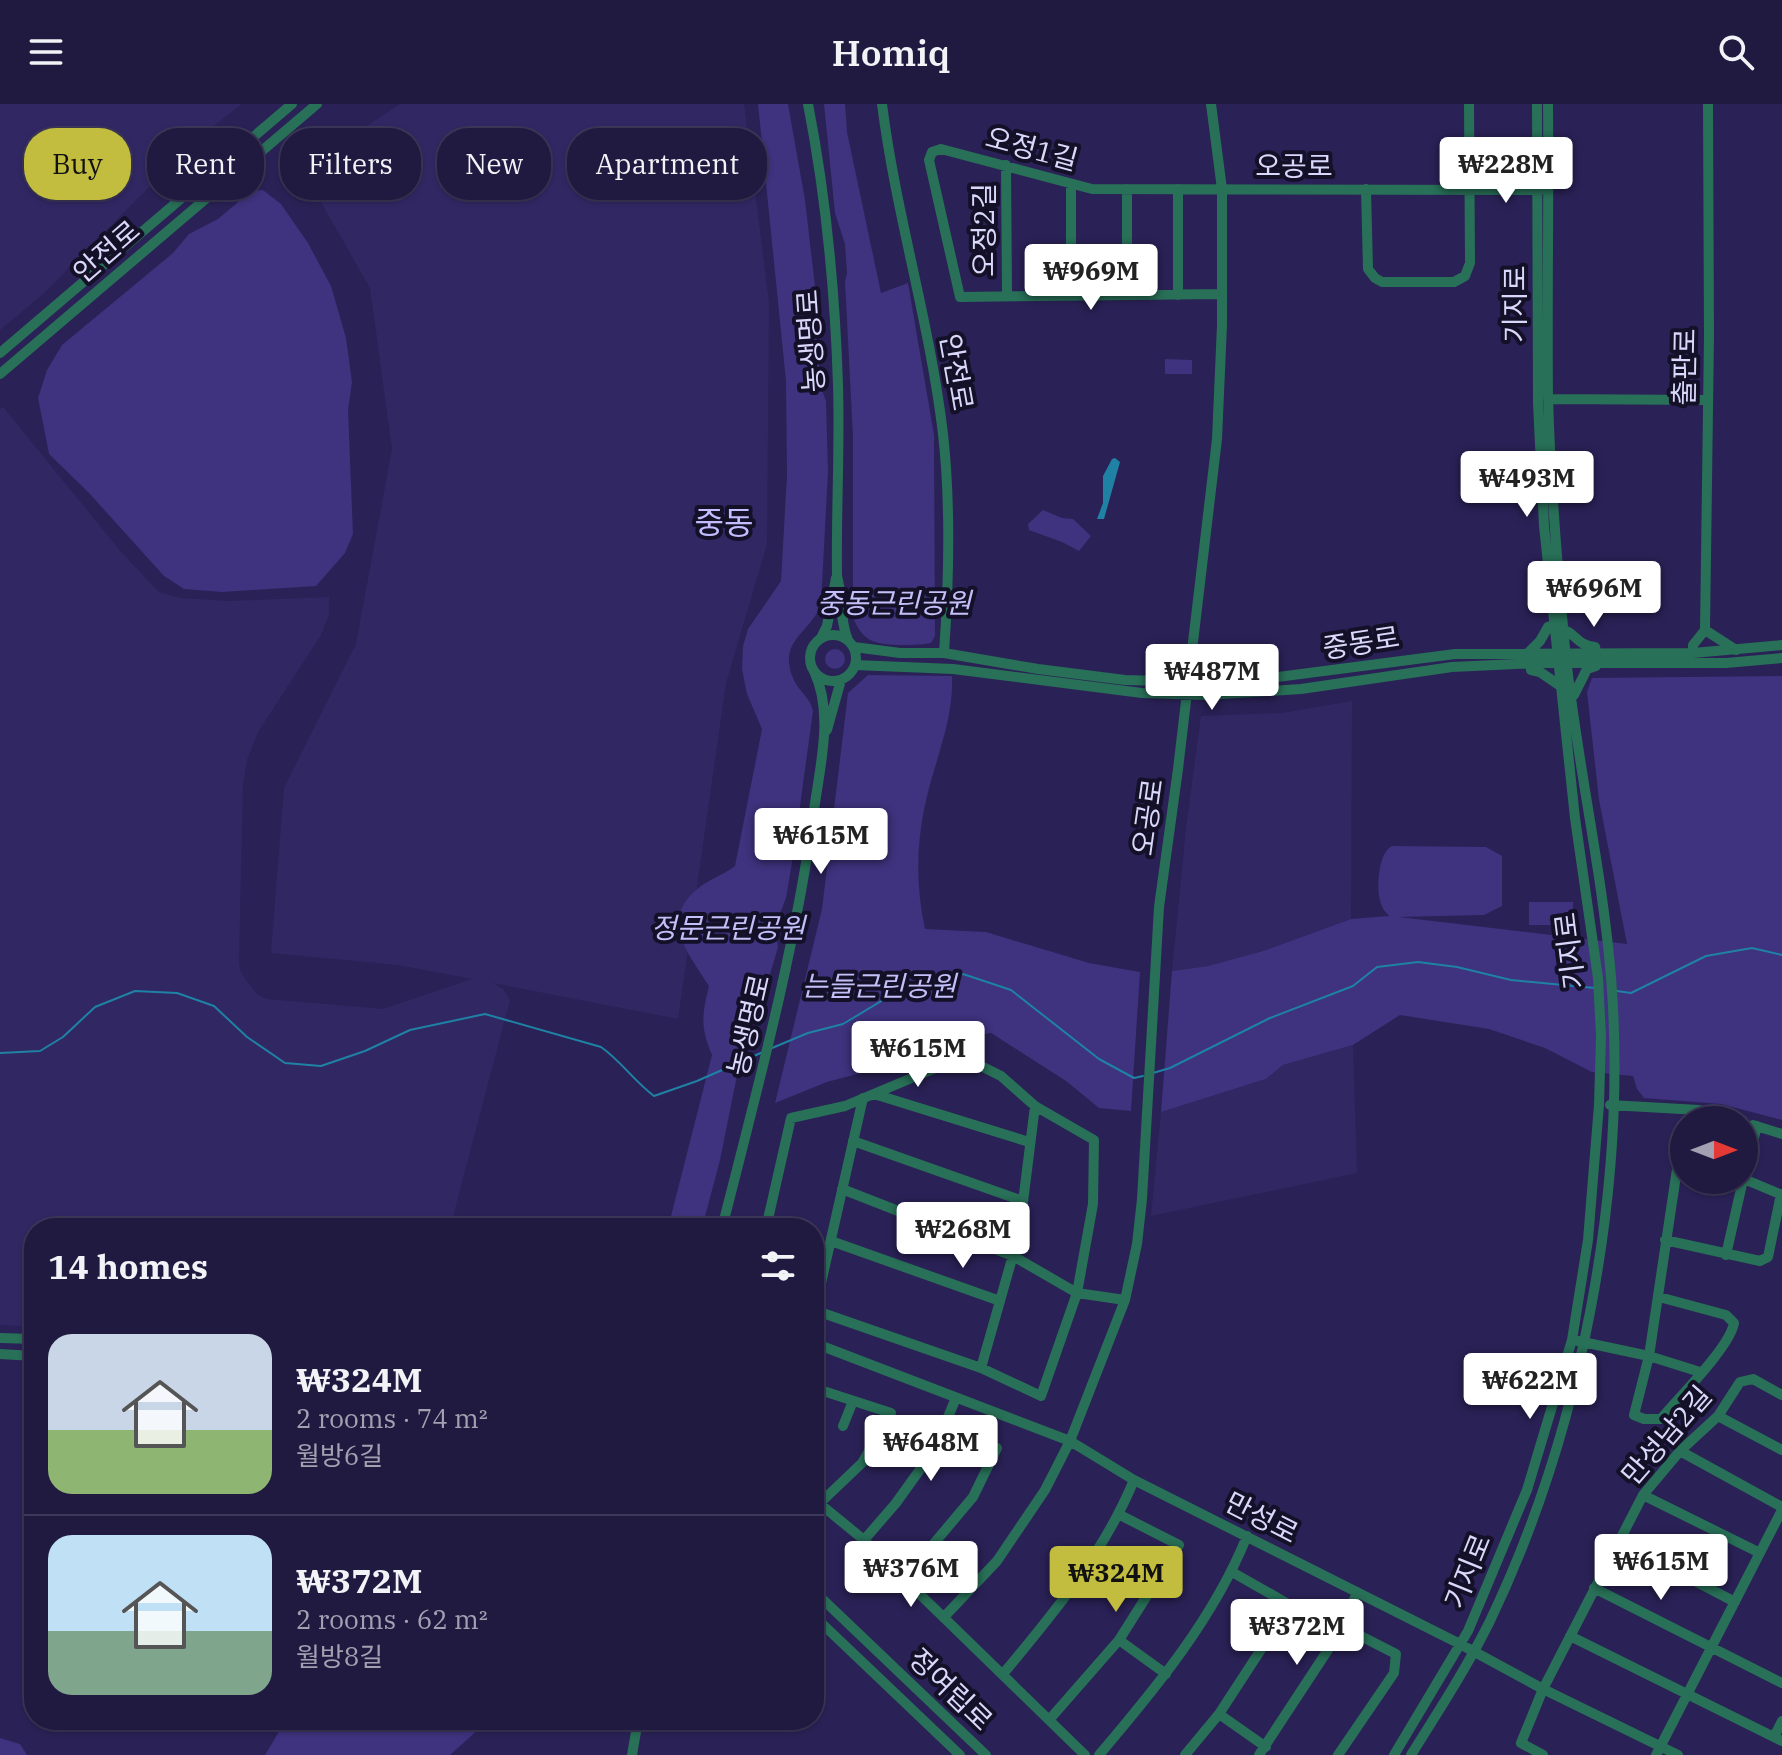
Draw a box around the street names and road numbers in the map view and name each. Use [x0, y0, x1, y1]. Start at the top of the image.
street label: 오정1길 [982, 118, 1082, 178]
street label: 오공로 [1255, 147, 1333, 184]
street label: 오정2길 [965, 183, 1002, 277]
street label: 안전로 [65, 212, 147, 290]
street label: 기지로 [1496, 265, 1533, 343]
street label: 농생명로 [788, 288, 832, 394]
street label: 출판로 [1665, 328, 1703, 406]
street label: 안전로 [932, 331, 982, 413]
street label: 중동로 [1320, 618, 1402, 666]
street label: 오공로 [1123, 776, 1171, 858]
street label: 기지로 [1546, 910, 1592, 992]
street label: 농생명로 [718, 971, 778, 1079]
street label: 만성남2길 [1613, 1378, 1719, 1492]
street label: 만성로 [1219, 1483, 1305, 1551]
street label: 기지로 [1435, 1528, 1499, 1614]
street label: 정여립로 [901, 1640, 1001, 1738]

